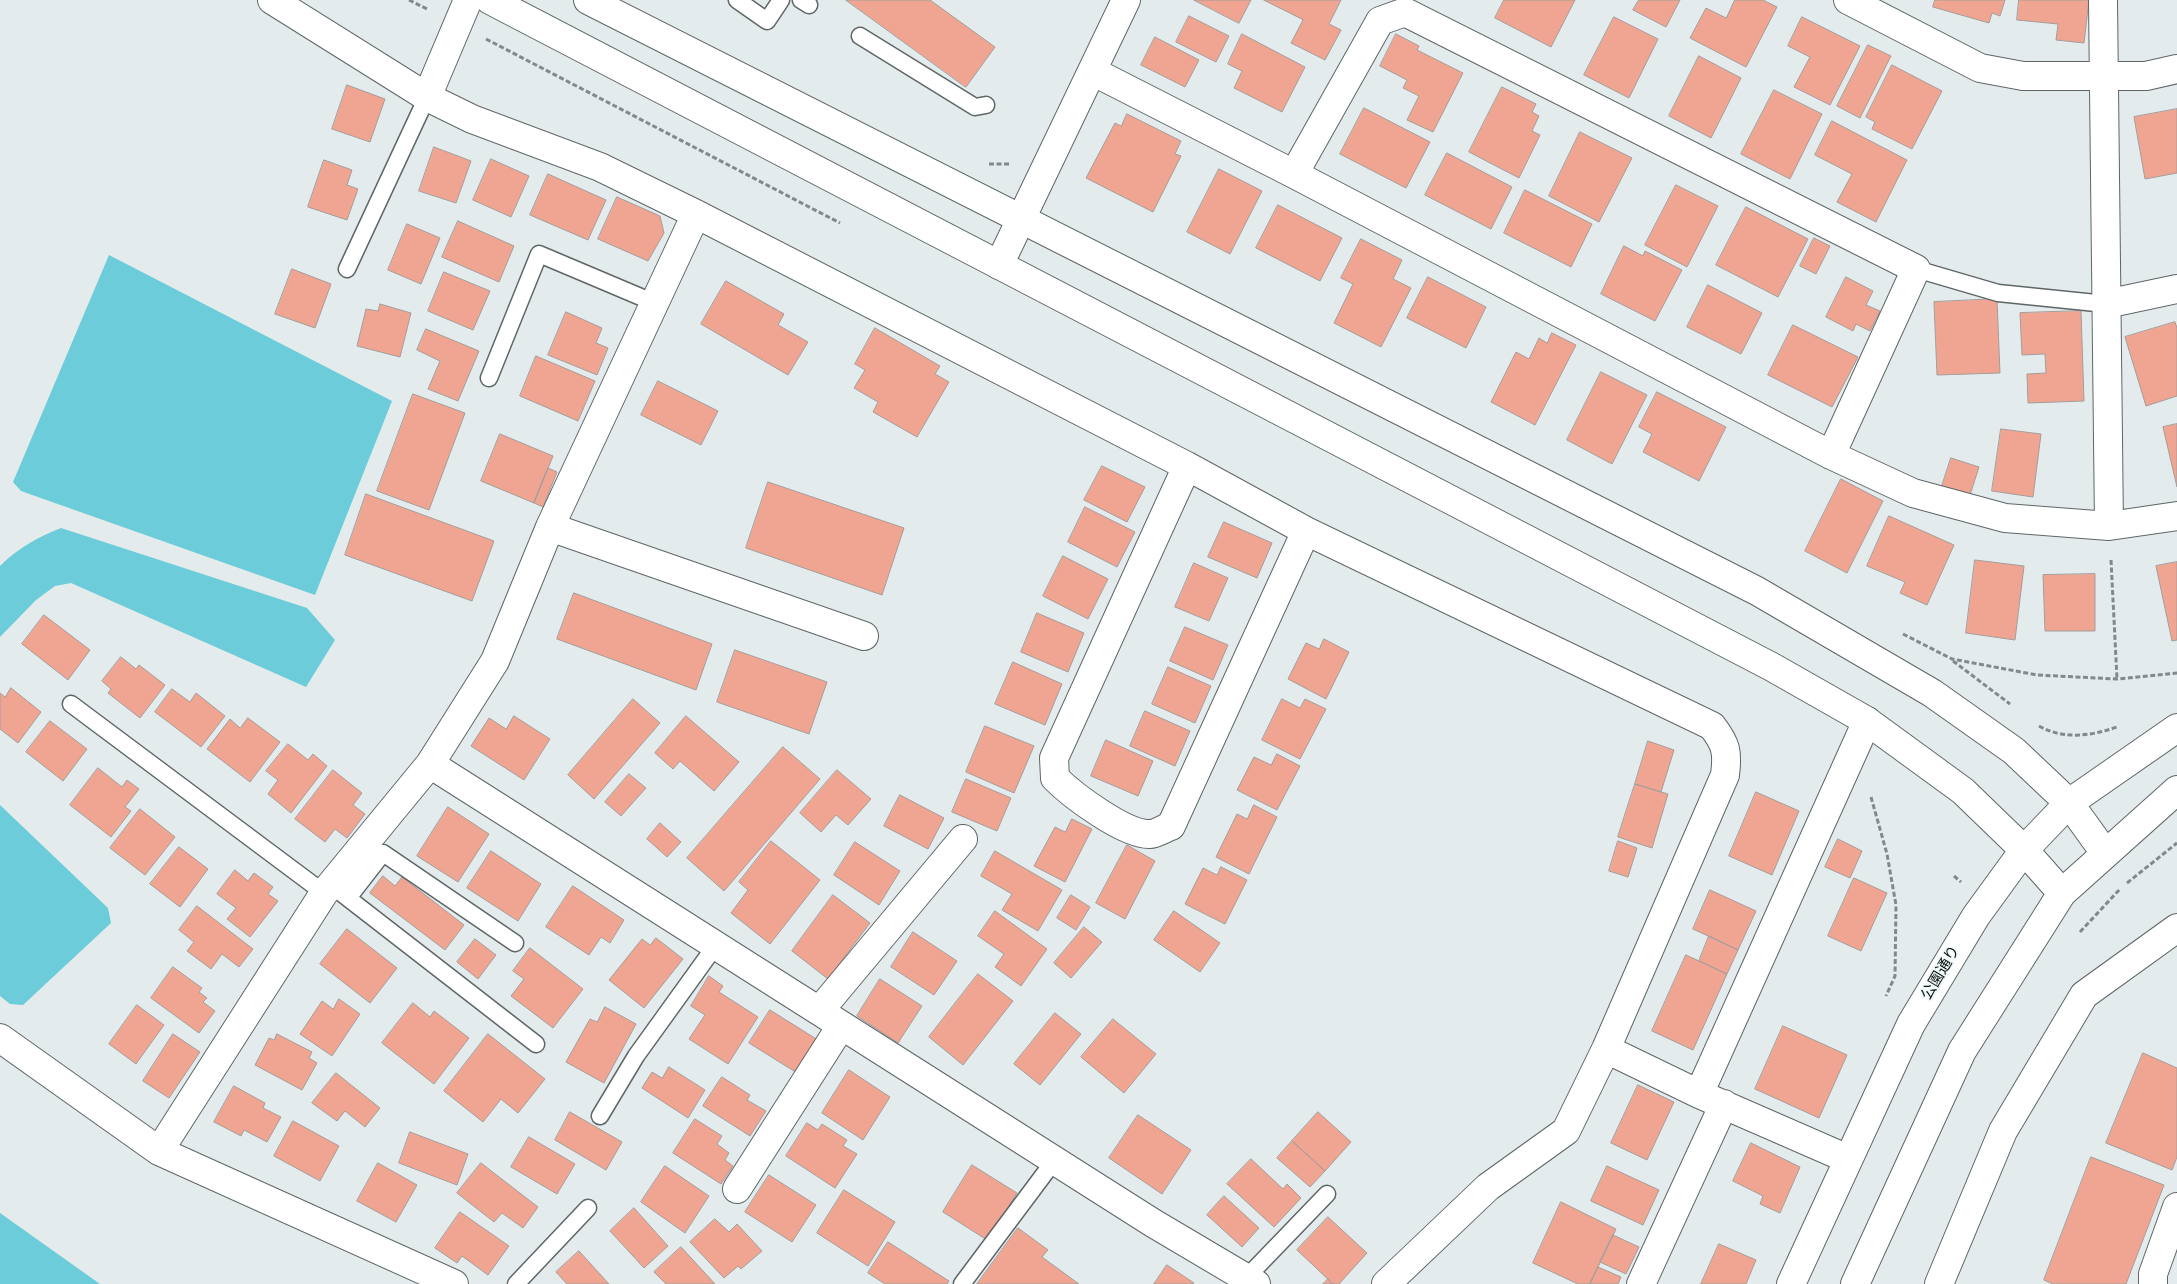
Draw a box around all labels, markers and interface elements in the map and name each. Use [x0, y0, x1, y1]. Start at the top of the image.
street label: 公園通り [1918, 943, 1964, 1003]

